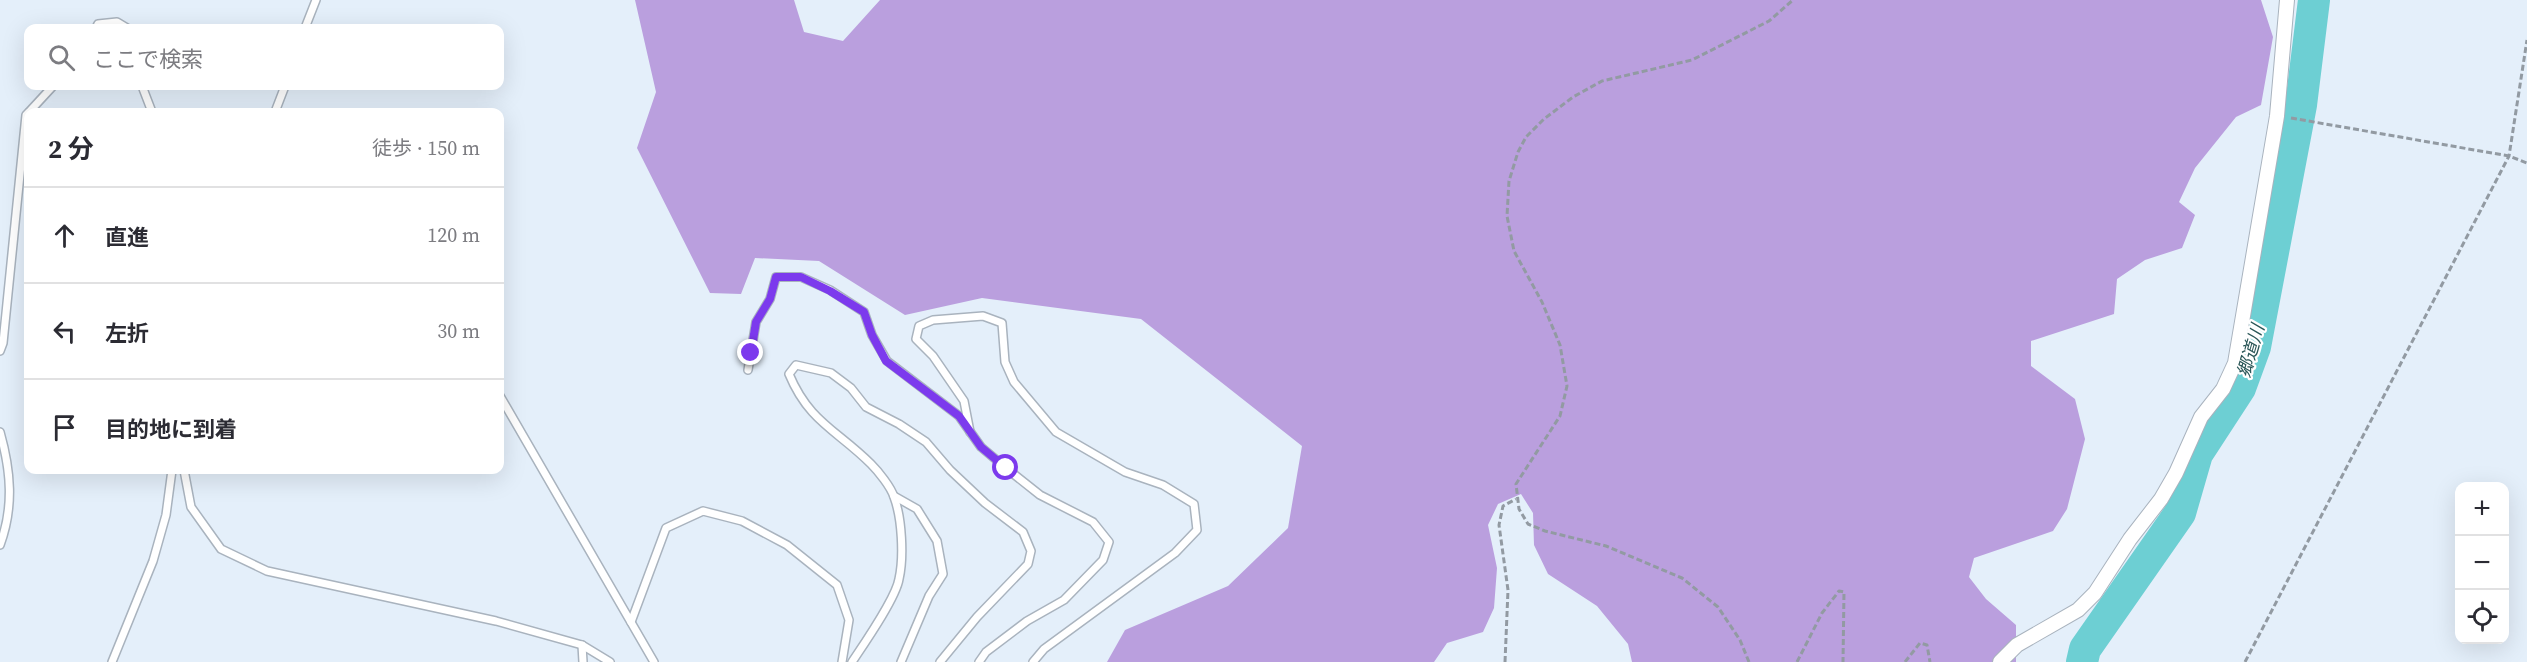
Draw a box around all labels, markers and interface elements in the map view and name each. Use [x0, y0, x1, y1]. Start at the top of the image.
search box [24, 24, 504, 90]
icon: search [45, 41, 78, 74]
text: ここで検索 [93, 44, 203, 74]
text: 2 分 [48, 131, 94, 167]
text: 徒歩 · 150 m [372, 134, 480, 162]
icon: ahead [48, 219, 81, 252]
text: 120 m [427, 221, 480, 249]
text: 直進 [105, 222, 149, 252]
icon: left [48, 315, 81, 348]
text: 30 m [437, 317, 480, 345]
text: 左折 [105, 318, 149, 348]
water label: 郷道川 [2231, 320, 2271, 380]
route end [737, 339, 763, 365]
icon: arrive [48, 411, 81, 444]
text: 目的地に到着 [105, 414, 237, 444]
route start [992, 454, 1018, 480]
map controls [2455, 482, 2509, 644]
button: + [2455, 482, 2509, 536]
button: − [2455, 536, 2509, 590]
button: locate [2455, 590, 2509, 644]

